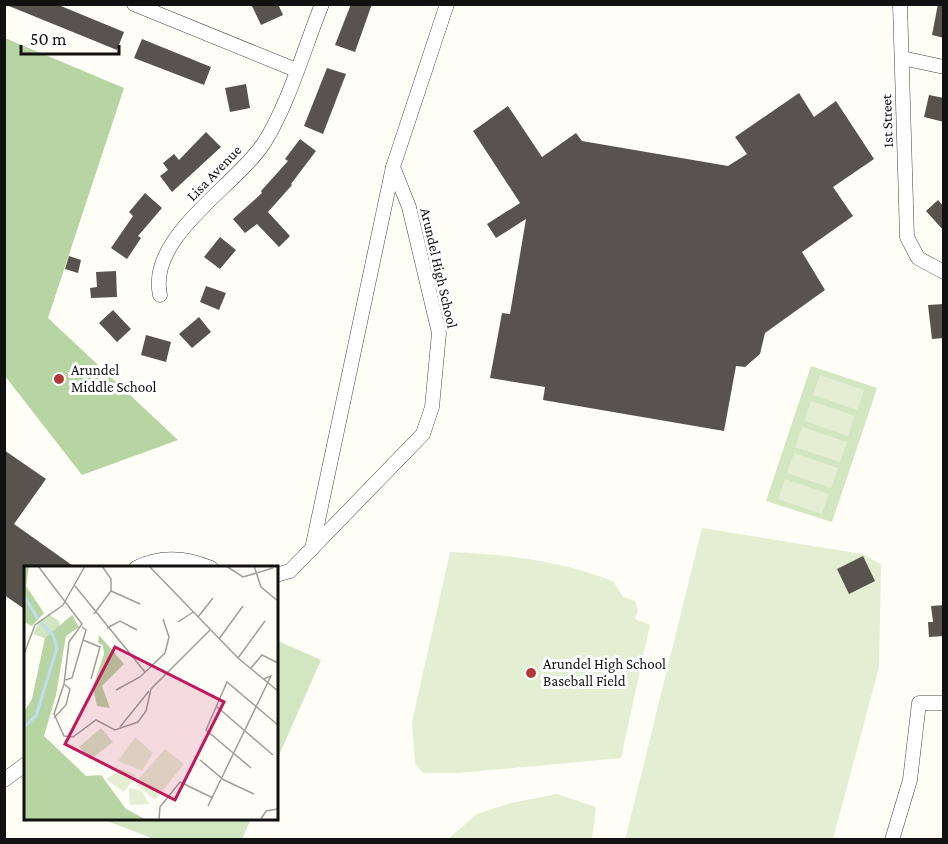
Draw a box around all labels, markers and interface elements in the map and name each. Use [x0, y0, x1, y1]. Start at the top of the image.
scale bar [21, 18, 118, 56]
text: 50 m [30, 29, 67, 49]
street label: 1st Street [878, 93, 896, 148]
street label: Lisa Avenue [183, 142, 245, 204]
street label: Arundel High School [416, 206, 461, 330]
place label: Arundel Middle School [71, 362, 157, 395]
marker: Arundel Middle School [52, 372, 66, 386]
inset map [24, 566, 278, 820]
place label: Arundel High School Baseball Field [543, 656, 666, 689]
marker: Arundel High School Baseball Field [524, 666, 538, 680]

